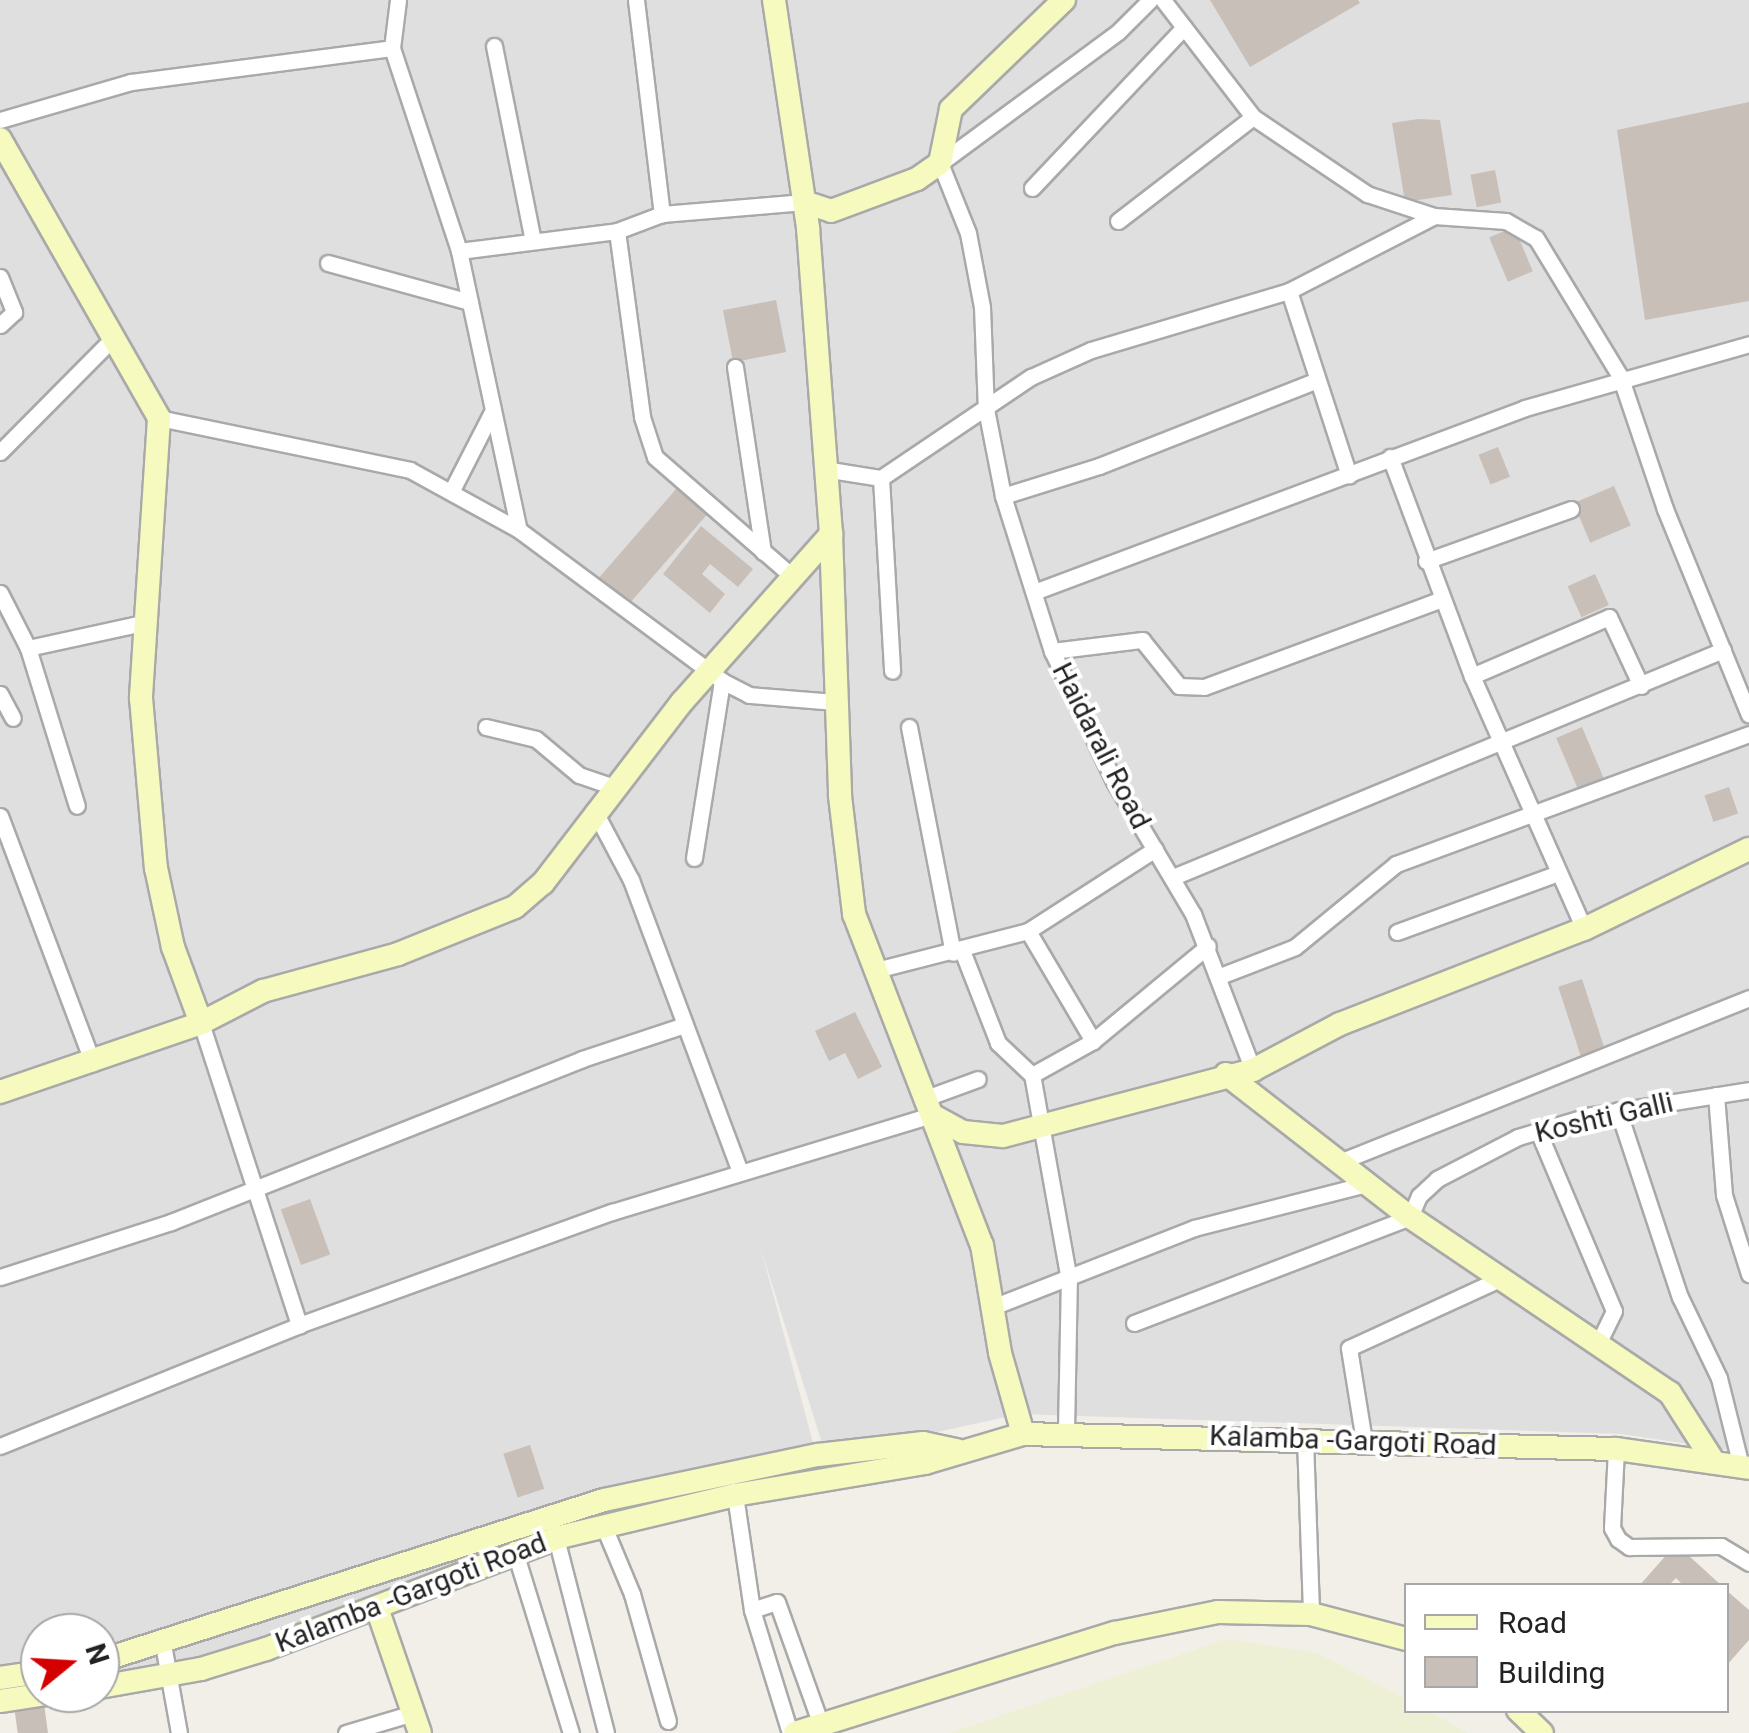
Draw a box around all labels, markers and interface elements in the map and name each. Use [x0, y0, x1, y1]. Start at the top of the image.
street label: Haidarali Road [1045, 657, 1157, 835]
street label: Koshti Galli [1532, 1086, 1676, 1150]
street label: Kalamba -Gargoti Road [1209, 1419, 1497, 1463]
street label: Kalamba -Gargoti Road [271, 1526, 551, 1660]
legend [1404, 1583, 1729, 1713]
text: Road [1498, 1605, 1567, 1640]
north arrow [20, 1613, 120, 1713]
text: N [78, 1640, 116, 1669]
text: Building [1498, 1655, 1605, 1690]

